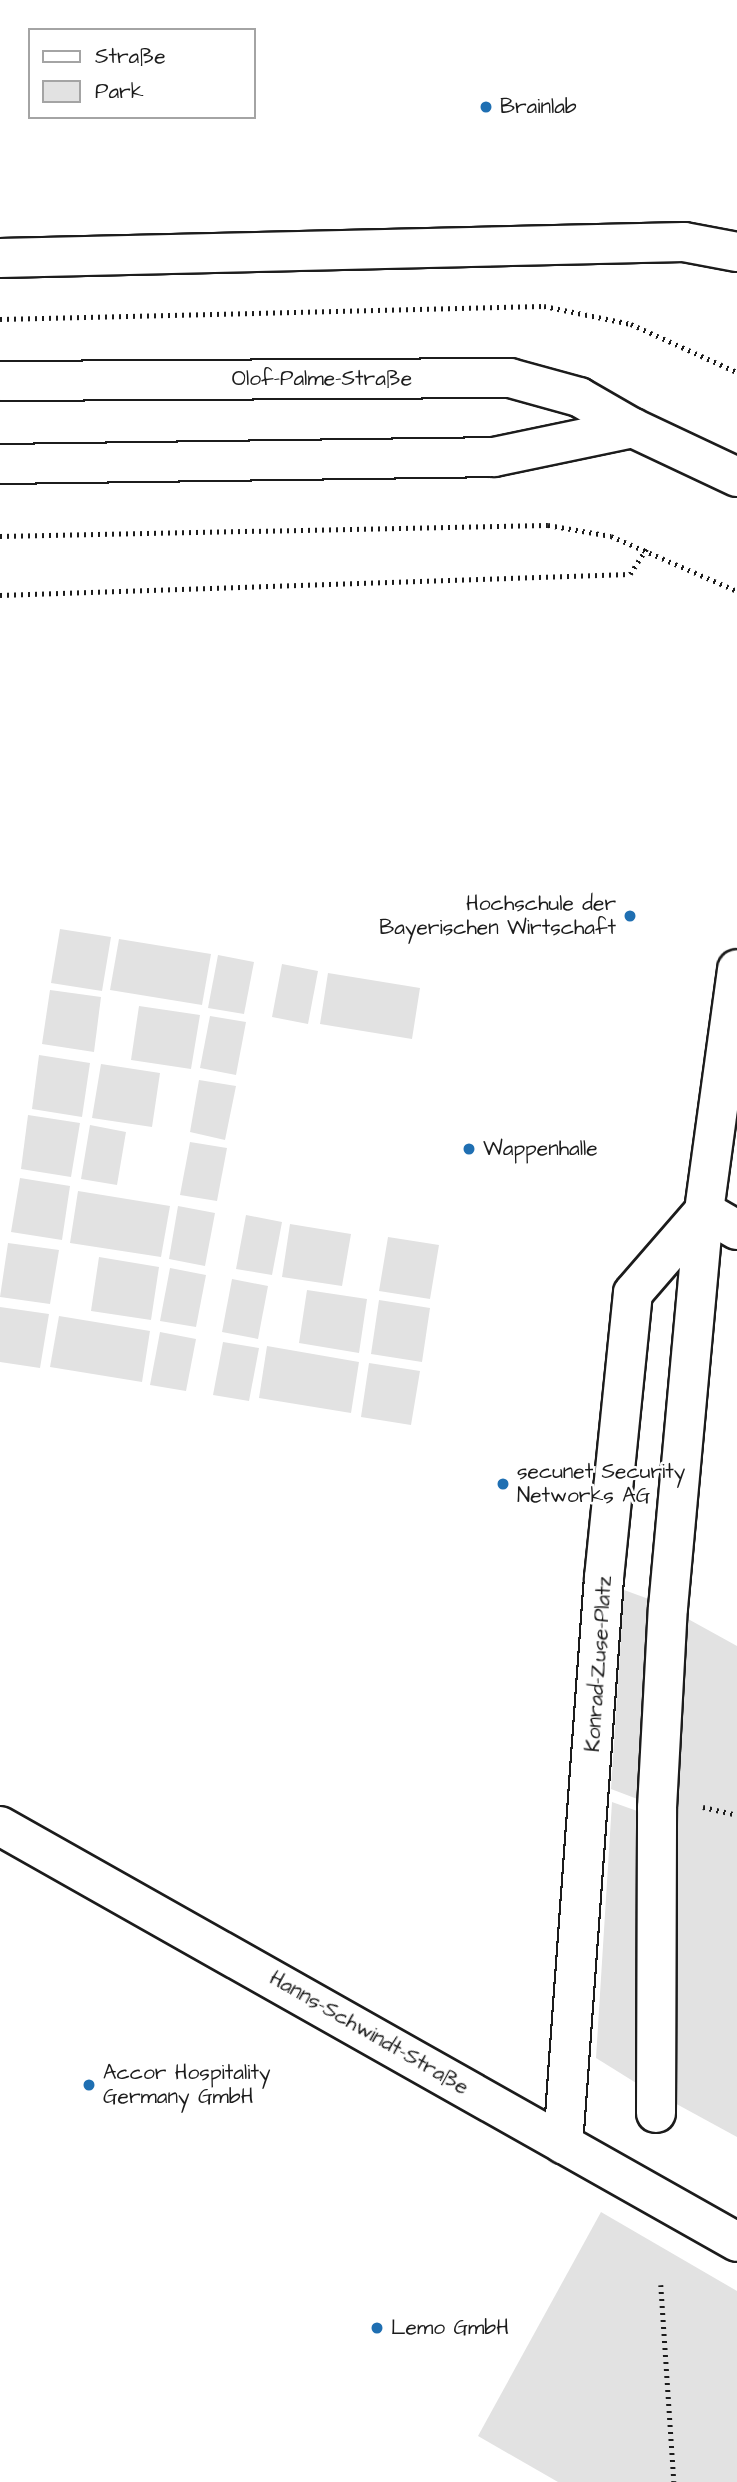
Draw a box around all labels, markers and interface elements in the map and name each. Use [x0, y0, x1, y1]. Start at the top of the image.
legend [28, 28, 256, 119]
text: Straße [95, 42, 166, 71]
text: Park [95, 77, 144, 106]
place label: Brainlab [500, 94, 577, 120]
marker: Brainlab [478, 99, 494, 115]
street label: Olof-Palme-Straße [232, 366, 412, 392]
place label: Hochschule der Bayerischen Wirtschaft [379, 891, 616, 941]
marker: Hochschule der Bayerischen Wirtschaft [622, 908, 638, 924]
place label: Wappenhalle [483, 1136, 598, 1162]
marker: Wappenhalle [461, 1141, 477, 1157]
place label: secunet Security Networks AG [517, 1459, 685, 1509]
marker: secunet Security Networks AG [495, 1476, 511, 1492]
street label: Konrad-Zuse-Platz [580, 1575, 618, 1753]
street label: Hanns-Schwindt-Straße [265, 1966, 473, 2100]
place label: Accor Hospitality Germany GmbH [103, 2060, 270, 2110]
marker: Accor Hospitality Germany GmbH [81, 2077, 97, 2093]
place label: Lemo GmbH [391, 2315, 509, 2341]
marker: Lemo GmbH [369, 2320, 385, 2336]

